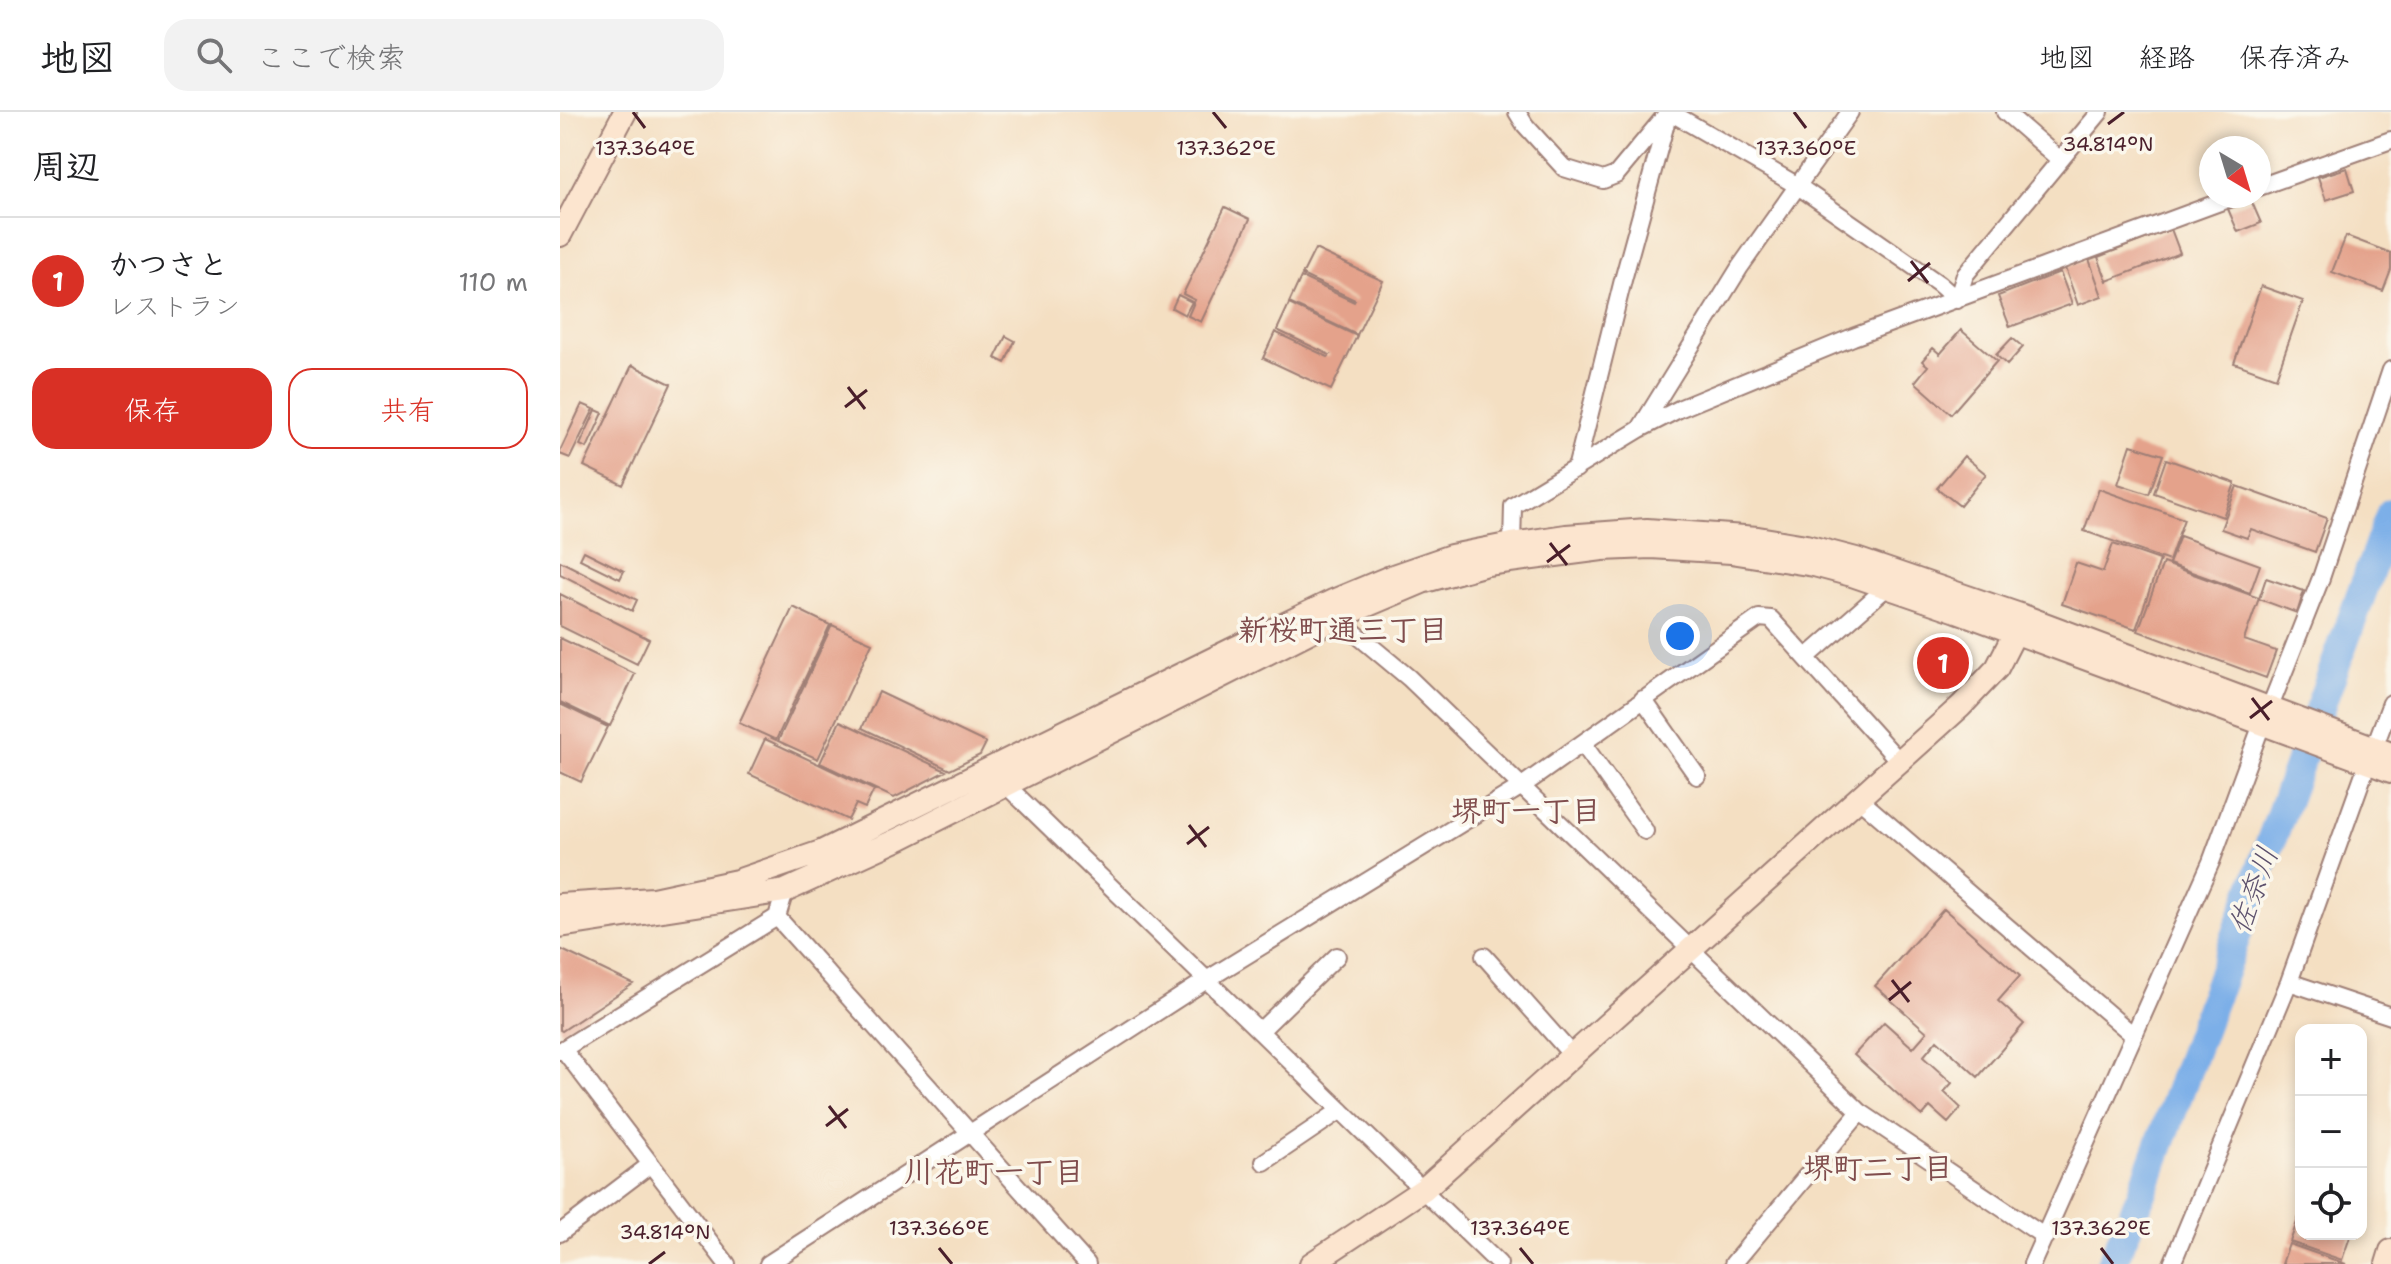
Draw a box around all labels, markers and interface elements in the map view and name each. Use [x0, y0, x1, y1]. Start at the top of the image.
search box [164, 19, 724, 91]
text: 地図 [40, 32, 116, 83]
icon: search [192, 33, 236, 77]
text: ここで検索 [256, 37, 406, 78]
text: 地図 [2039, 38, 2095, 76]
text: 経路 [2139, 38, 2195, 76]
text: 保存済み [2239, 38, 2351, 76]
text: 34.814°N [2062, 131, 2154, 157]
text: 137.364°E [595, 135, 695, 161]
text: 137.362°E [1176, 135, 1276, 161]
text: 137.360°E [1756, 135, 1856, 161]
north arrow [2199, 136, 2271, 208]
text: 周辺 [32, 143, 100, 189]
text: かつさと [108, 244, 228, 285]
text: 1 [52, 264, 64, 299]
text: 110 m [458, 264, 528, 299]
text: レストラン [108, 288, 240, 323]
button: 保存 [32, 368, 272, 449]
button: 共有 [288, 368, 528, 449]
district label: 新桜町通三丁目 [1238, 609, 1448, 650]
your location [1660, 616, 1700, 656]
pin: 1 [1917, 633, 1969, 693]
district label: 堺町一丁目 [1451, 790, 1601, 831]
water label: 佐奈川 [2218, 841, 2288, 939]
map controls [2295, 1024, 2367, 1240]
button: + [2295, 1024, 2367, 1096]
button: − [2295, 1096, 2367, 1168]
district label: 堺町二丁目 [1803, 1147, 1953, 1188]
district label: 川花町一丁目 [904, 1151, 1084, 1192]
button: locate [2295, 1168, 2367, 1240]
text: 137.366°E [889, 1215, 989, 1241]
text: 137.364°E [1470, 1215, 1570, 1241]
text: 137.362°E [2051, 1215, 2151, 1241]
text: 34.814°N [619, 1219, 711, 1245]

